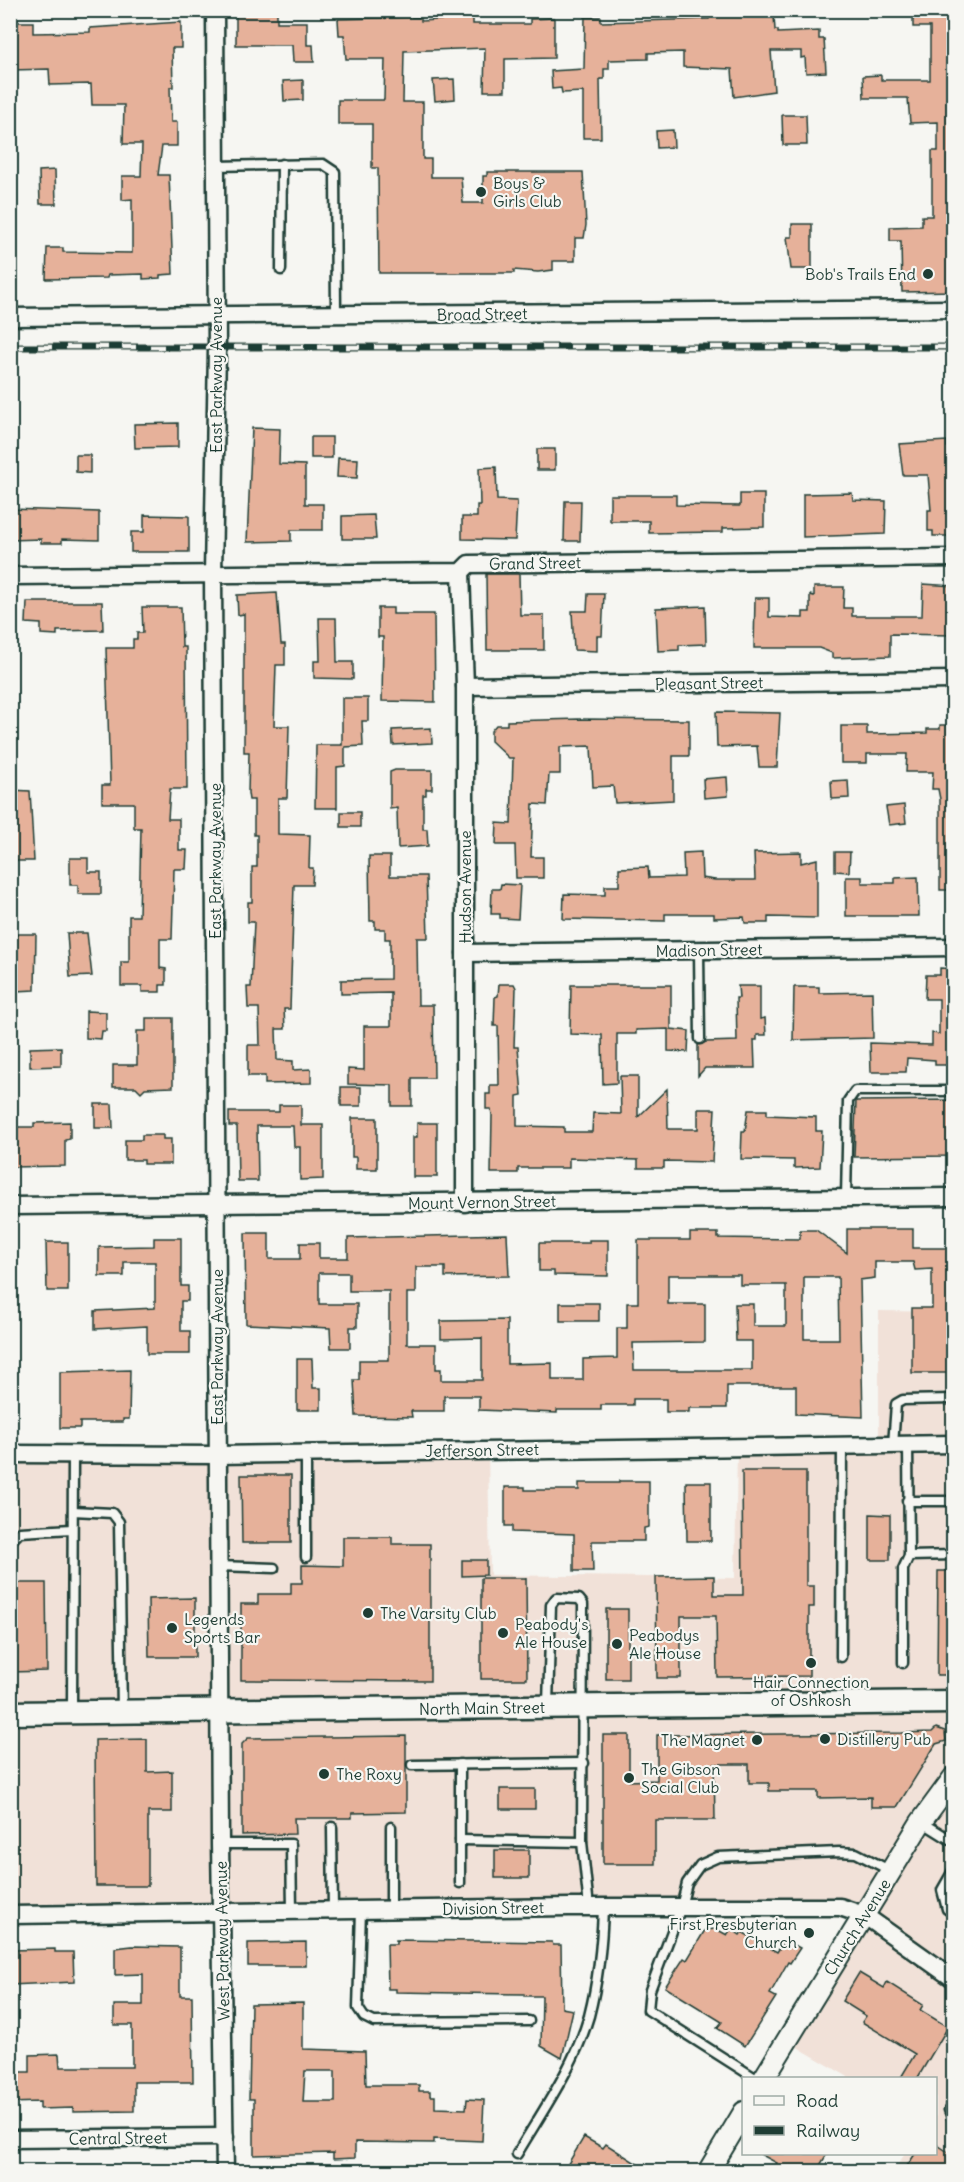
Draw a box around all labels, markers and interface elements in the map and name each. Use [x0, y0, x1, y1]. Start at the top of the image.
place label: Boys & Girls Club [493, 173, 562, 211]
marker: Boys & Girls Club [474, 185, 488, 199]
place label: Bob's Trails End [805, 264, 916, 284]
marker: Bob's Trails End [921, 267, 935, 281]
street label: East Parkway Avenue [206, 297, 226, 453]
street label: Broad Street [436, 303, 528, 325]
street label: Grand Street [489, 552, 582, 574]
street label: Pleasant Street [655, 672, 764, 694]
street label: East Parkway Avenue [205, 783, 225, 939]
street label: Hudson Avenue [455, 830, 475, 944]
street label: Madison Street [655, 939, 763, 961]
street label: Mount Vernon Street [408, 1191, 557, 1213]
street label: East Parkway Avenue [207, 1269, 227, 1425]
street label: Jefferson Street [425, 1439, 540, 1461]
place label: The Varsity Club [380, 1603, 497, 1623]
marker: The Varsity Club [361, 1606, 375, 1620]
place label: Legends Sports Bar [184, 1609, 261, 1647]
place label: Peabody's Ale House [515, 1614, 588, 1652]
marker: Legends Sports Bar [165, 1621, 179, 1635]
place label: Peabodys Ale House [629, 1625, 701, 1663]
marker: Peabody's Ale House [496, 1626, 510, 1640]
marker: Peabodys Ale House [610, 1637, 624, 1651]
marker: Hair Connection of Oshkosh [804, 1656, 818, 1670]
place label: Hair Connection of Oshkosh [753, 1672, 869, 1710]
street label: North Main Street [419, 1697, 546, 1719]
place label: Distillery Pub [837, 1729, 931, 1749]
place label: The Magnet [661, 1730, 746, 1750]
marker: Distillery Pub [818, 1732, 832, 1746]
marker: The Magnet [750, 1733, 764, 1747]
place label: The Gibson Social Club [641, 1759, 721, 1797]
place label: The Roxy [336, 1764, 402, 1784]
marker: The Roxy [317, 1767, 331, 1781]
marker: The Gibson Social Club [622, 1771, 636, 1785]
street label: West Parkway Avenue [211, 1861, 233, 2021]
street label: Church Avenue [819, 1875, 895, 1979]
street label: Division Street [442, 1897, 545, 1919]
place label: First Presbyterian Church [670, 1914, 797, 1952]
marker: First Presbyterian Church [802, 1926, 816, 1940]
legend [742, 2077, 937, 2155]
text: Road [796, 2089, 839, 2112]
text: Railway [796, 2119, 860, 2142]
street label: Central Street [68, 2127, 168, 2149]

